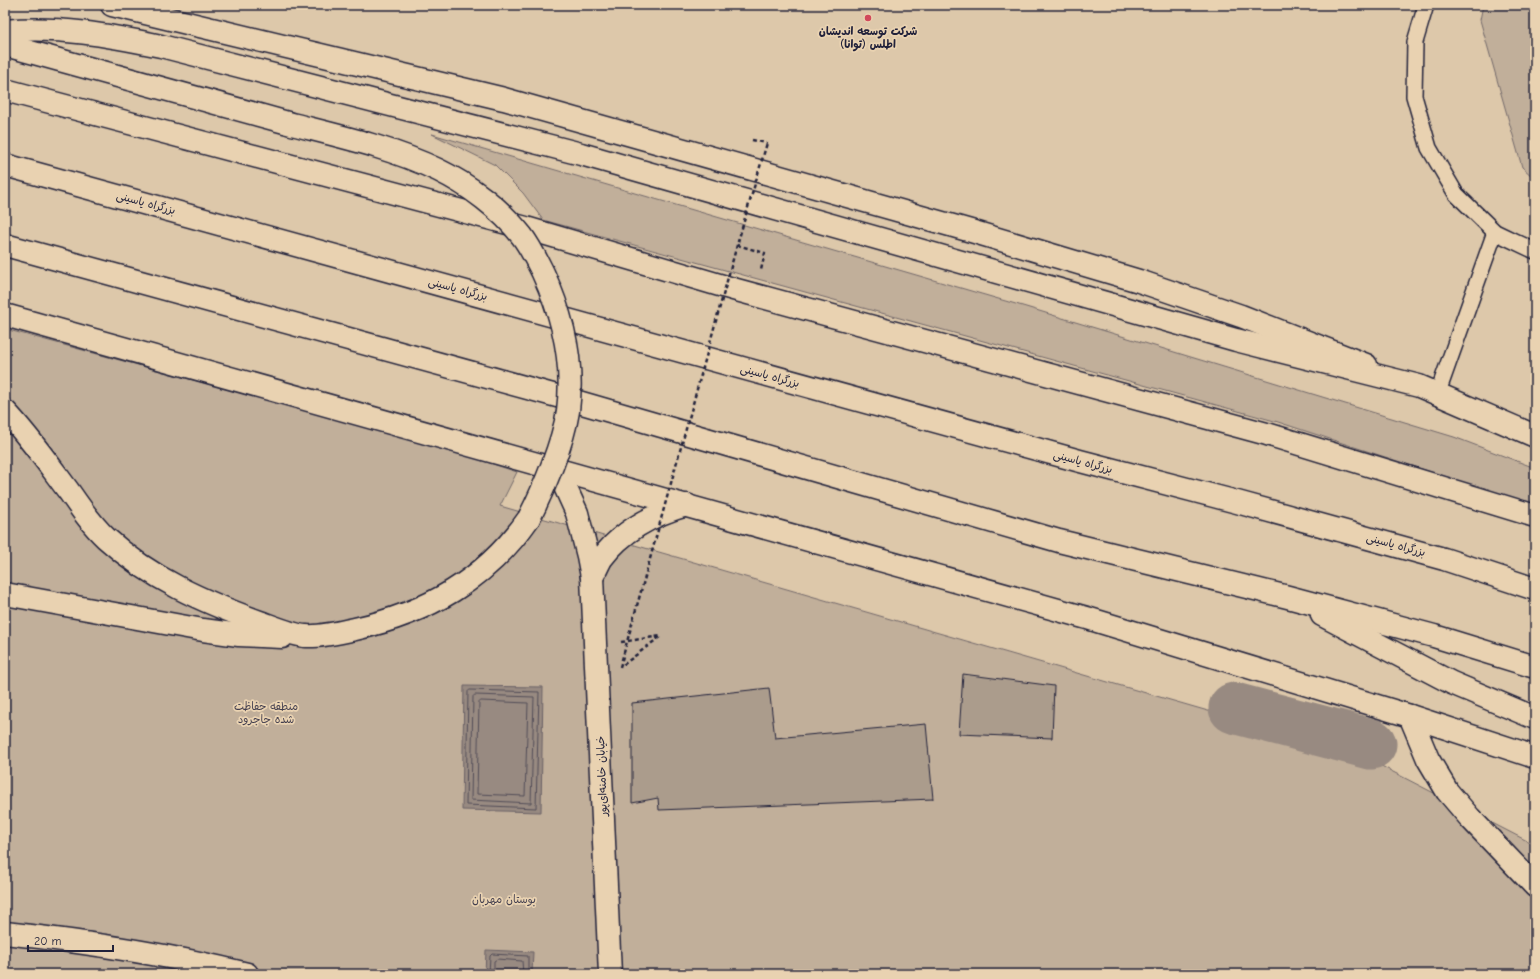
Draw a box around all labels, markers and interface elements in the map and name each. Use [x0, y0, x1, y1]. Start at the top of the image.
marker: شرکت توسعه اندیشان اطلس (توانا) [863, 13, 873, 23]
place label: شرکت توسعه اندیشان اطلس (توانا) [819, 25, 917, 52]
street label: بزرگراه یاسینی [115, 189, 177, 218]
street label: بزرگراه یاسینی [427, 275, 489, 304]
street label: بزرگراه یاسینی [739, 362, 801, 391]
street label: بزرگراه یاسینی [1052, 448, 1114, 477]
street label: بزرگراه یاسینی [1365, 531, 1427, 560]
park label: منطقه حفاظت شده جاجرود [234, 700, 298, 726]
street label: خیابان خامنه‌ای‌پور [594, 736, 611, 817]
park label: بوستان مهربان [472, 893, 536, 907]
scale bar [28, 927, 113, 953]
text: 20 m [34, 934, 62, 948]

